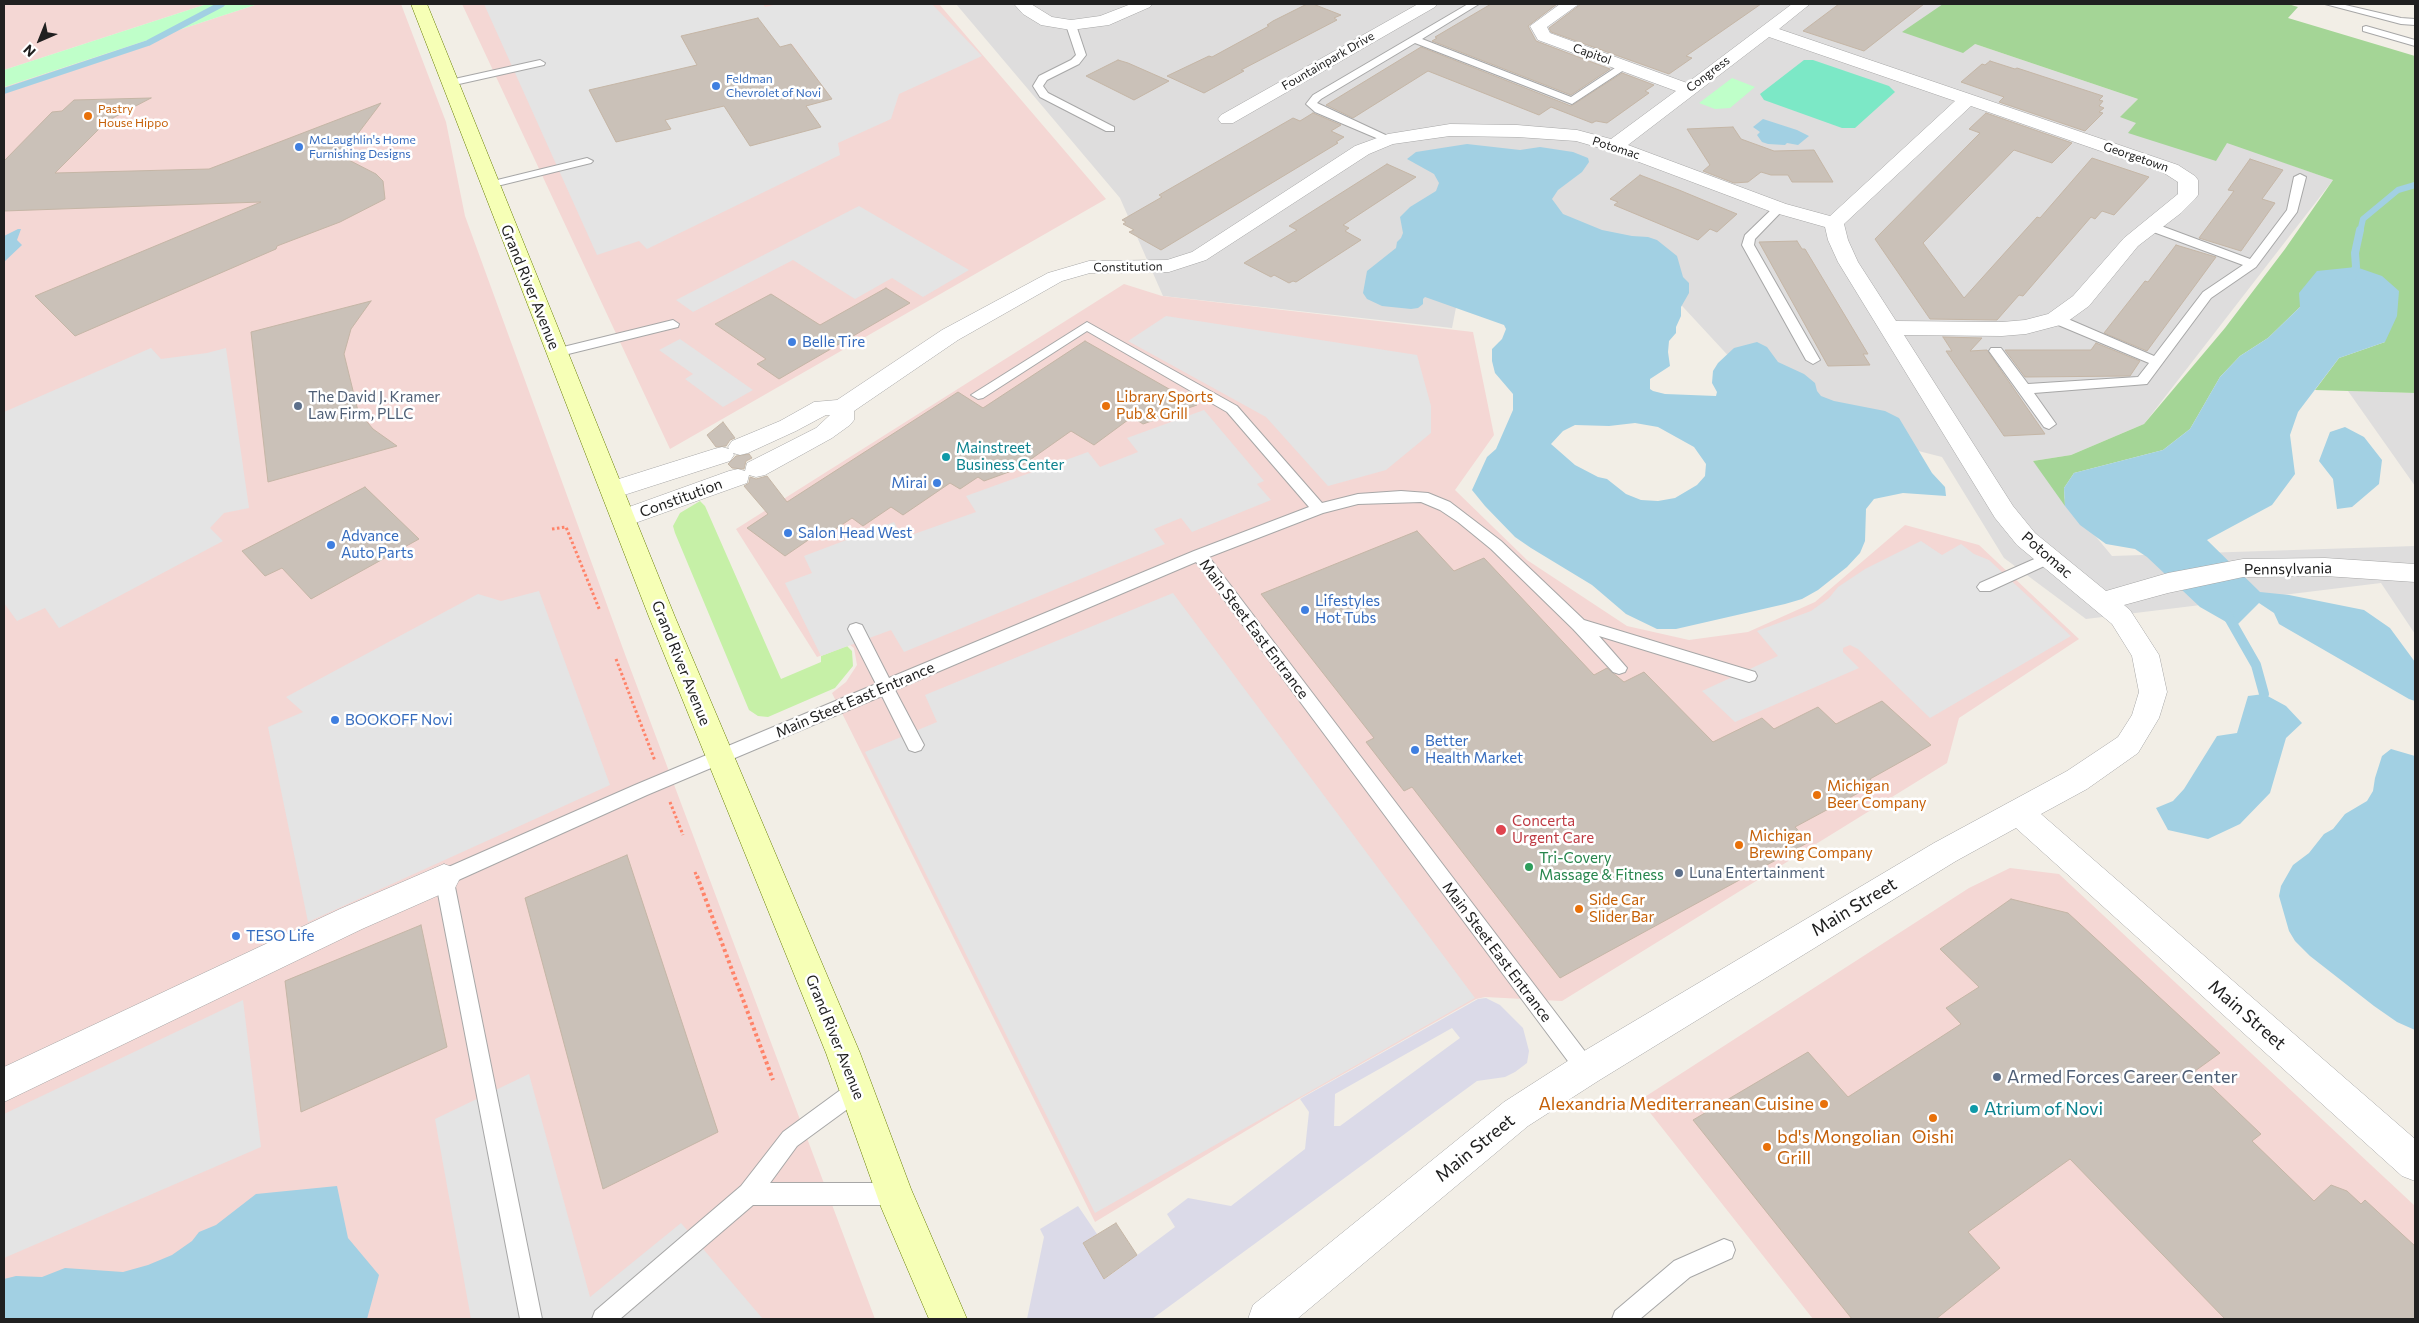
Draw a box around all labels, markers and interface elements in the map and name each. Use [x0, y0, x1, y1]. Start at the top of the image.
north arrow [15, 15, 65, 65]
street label: Fountainpark Drive [1279, 29, 1377, 93]
street label: Capitol [1571, 40, 1613, 68]
text: N [20, 41, 39, 61]
street label: Congress [1683, 53, 1733, 95]
place label: Feldman Chevrolet of Novi [726, 72, 821, 100]
marker: Feldman Chevrolet of Novi [710, 80, 722, 92]
place label: Pastry House Hippo [98, 102, 168, 130]
marker: Pastry House Hippo [82, 110, 94, 122]
place label: McLaughlin's Home Furnishing Designs [309, 133, 416, 161]
street label: Potomac [1590, 134, 1642, 162]
street label: Georgetown [2102, 139, 2170, 175]
marker: McLaughlin's Home Furnishing Designs [293, 141, 305, 153]
street label: Grand River Avenue [497, 222, 563, 352]
street label: Constitution [1093, 259, 1163, 275]
place label: Belle Tire [802, 333, 865, 351]
marker: Belle Tire [786, 336, 798, 348]
place label: The David J. Kramer Law Firm, PLLC [308, 388, 440, 423]
place label: Library Sports Pub & Grill [1116, 388, 1213, 423]
marker: The David J. Kramer Law Firm, PLLC [292, 400, 304, 412]
marker: Library Sports Pub & Grill [1100, 400, 1112, 412]
place label: Mainstreet Business Center [956, 439, 1064, 474]
marker: Mainstreet Business Center [940, 451, 952, 463]
place label: Mirai [891, 474, 927, 492]
street label: Constitution [637, 475, 725, 521]
marker: Mirai [931, 477, 943, 489]
place label: Salon Head West [798, 524, 913, 542]
place label: Advance Auto Parts [341, 527, 414, 562]
marker: Salon Head West [782, 527, 794, 539]
street label: Potomac [2018, 528, 2076, 582]
marker: Advance Auto Parts [325, 539, 337, 551]
street label: Main Steet East Entrance [1195, 555, 1313, 703]
street label: Pennsylvania [2244, 559, 2332, 579]
place label: Lifestyles Hot Tubs [1315, 592, 1380, 627]
street label: Grand River Avenue [648, 598, 714, 728]
marker: Lifestyles Hot Tubs [1299, 604, 1311, 616]
street label: Main Steet East Entrance [773, 658, 937, 742]
place label: BOOKOFF Novi [345, 711, 453, 729]
marker: BOOKOFF Novi [329, 714, 341, 726]
place label: Better Health Market [1425, 732, 1523, 767]
marker: Better Health Market [1409, 744, 1421, 756]
place label: Michigan Beer Company [1827, 777, 1927, 812]
marker: Michigan Beer Company [1811, 789, 1823, 801]
place label: Concerta Urgent Care [1512, 812, 1594, 847]
marker: Concerta Urgent Care [1494, 823, 1508, 837]
place label: Michigan Brewing Company [1749, 827, 1873, 862]
marker: Michigan Brewing Company [1733, 839, 1745, 851]
place label: Tri-Covery Massage & Fitness [1539, 849, 1664, 884]
marker: Tri-Covery Massage & Fitness [1523, 861, 1535, 873]
place label: Luna Entertainment [1689, 864, 1825, 882]
marker: Luna Entertainment [1673, 867, 1685, 879]
street label: Main Street [1807, 873, 1901, 941]
street label: Main Steet East Entrance [1438, 878, 1556, 1026]
place label: Side Car Slider Bar [1589, 891, 1654, 926]
marker: Side Car Slider Bar [1573, 903, 1585, 915]
place label: TESO Life [246, 927, 314, 945]
marker: TESO Life [230, 930, 242, 942]
street label: Grand River Avenue [802, 972, 868, 1102]
street label: Main Street [2204, 975, 2290, 1055]
place label: Armed Forces Career Center [2007, 1066, 2238, 1088]
marker: Armed Forces Career Center [1991, 1071, 2003, 1083]
place label: Alexandria Mediterranean Cuisine [1538, 1093, 1814, 1115]
marker: Alexandria Mediterranean Cuisine [1818, 1098, 1830, 1110]
place label: Atrium of Novi [1984, 1098, 2103, 1120]
marker: Atrium of Novi [1968, 1103, 1980, 1115]
street label: Main Street [1431, 1109, 1519, 1187]
marker: Oishi [1927, 1112, 1939, 1124]
place label: bd's Mongolian Grill [1777, 1126, 1901, 1168]
place label: Oishi [1912, 1126, 1954, 1148]
marker: bd's Mongolian Grill [1761, 1141, 1773, 1153]

